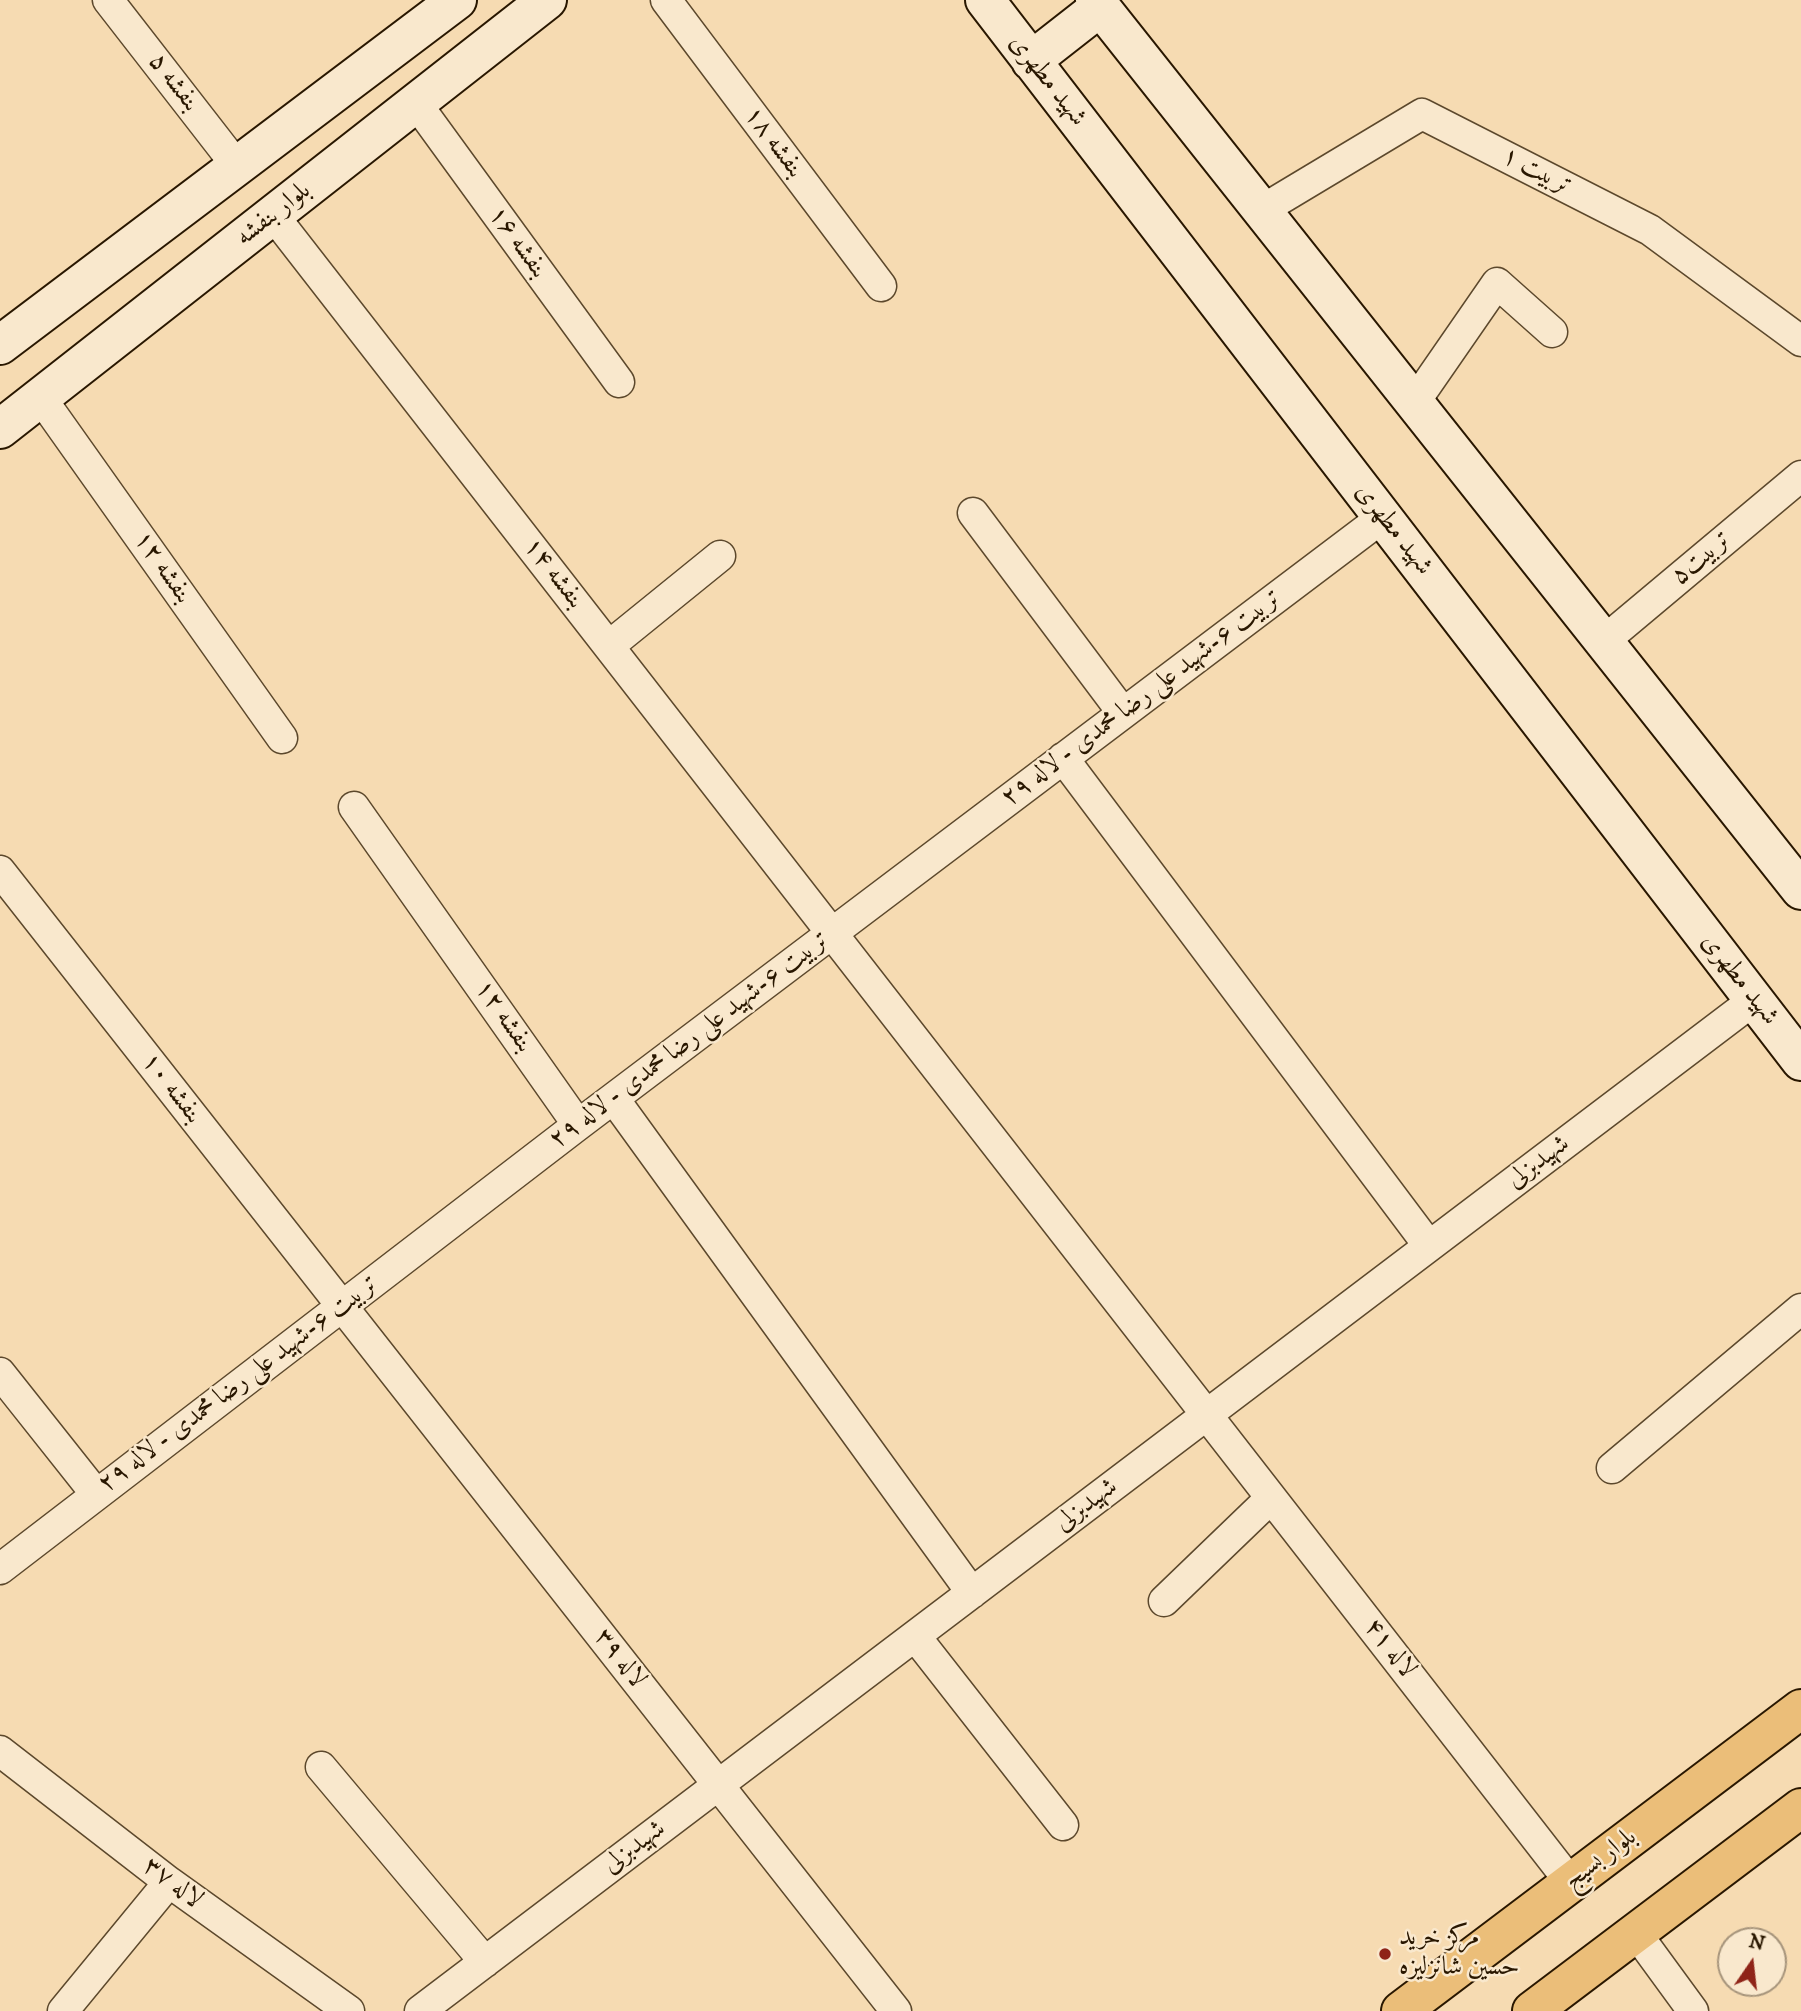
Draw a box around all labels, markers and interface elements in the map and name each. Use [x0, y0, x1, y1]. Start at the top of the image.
street label: شهید مطهری [1001, 29, 1093, 133]
street label: بنفشه ۵ [140, 47, 206, 119]
street label: بنفشه ۱۸ [736, 101, 810, 185]
street label: تربیت ۱ [1496, 141, 1576, 203]
street label: بلوار بنفشه [230, 176, 318, 254]
street label: بنفشه ۱۶ [481, 201, 553, 285]
street label: شهید مطهری [1347, 478, 1439, 582]
street label: تربیت۵ [1666, 525, 1738, 593]
street label: بنفشه ۱۲ [126, 526, 198, 610]
street label: بنفشه ۱۴ [516, 532, 590, 616]
street label: تربیت ۶-شهید علی رضا محمدی - لاله ۲۹ [996, 584, 1288, 814]
street label: تربیت ۶-شهید علی رضا محمدی - لاله ۲۹ [544, 926, 836, 1156]
street label: شهید مطهری [1693, 928, 1785, 1032]
street label: بنفشه ۱۲ [467, 975, 539, 1059]
street label: بنفشه ۱۰ [134, 1047, 208, 1131]
street label: شهیدبزلی [1501, 1129, 1577, 1197]
street label: تربیت ۶-شهید علی رضا محمدی - لاله ۲۹ [93, 1270, 385, 1500]
street label: شهیدبزلی [1049, 1472, 1125, 1540]
street label: لاله ۴۱ [1356, 1613, 1422, 1685]
street label: لاله ۳۹ [586, 1623, 652, 1695]
street label: شهیدبزلی [597, 1814, 673, 1882]
street label: بلوار بسیج [1559, 1823, 1643, 1897]
street label: لاله ۳۷ [136, 1851, 208, 1917]
place label: مرکز خرید حسین شانزلیزه [1399, 1923, 1519, 1984]
north arrow [1717, 1927, 1787, 1997]
text: N [1746, 1930, 1767, 1956]
marker: مرکز خرید حسین شانزلیزه [1377, 1946, 1393, 1962]

